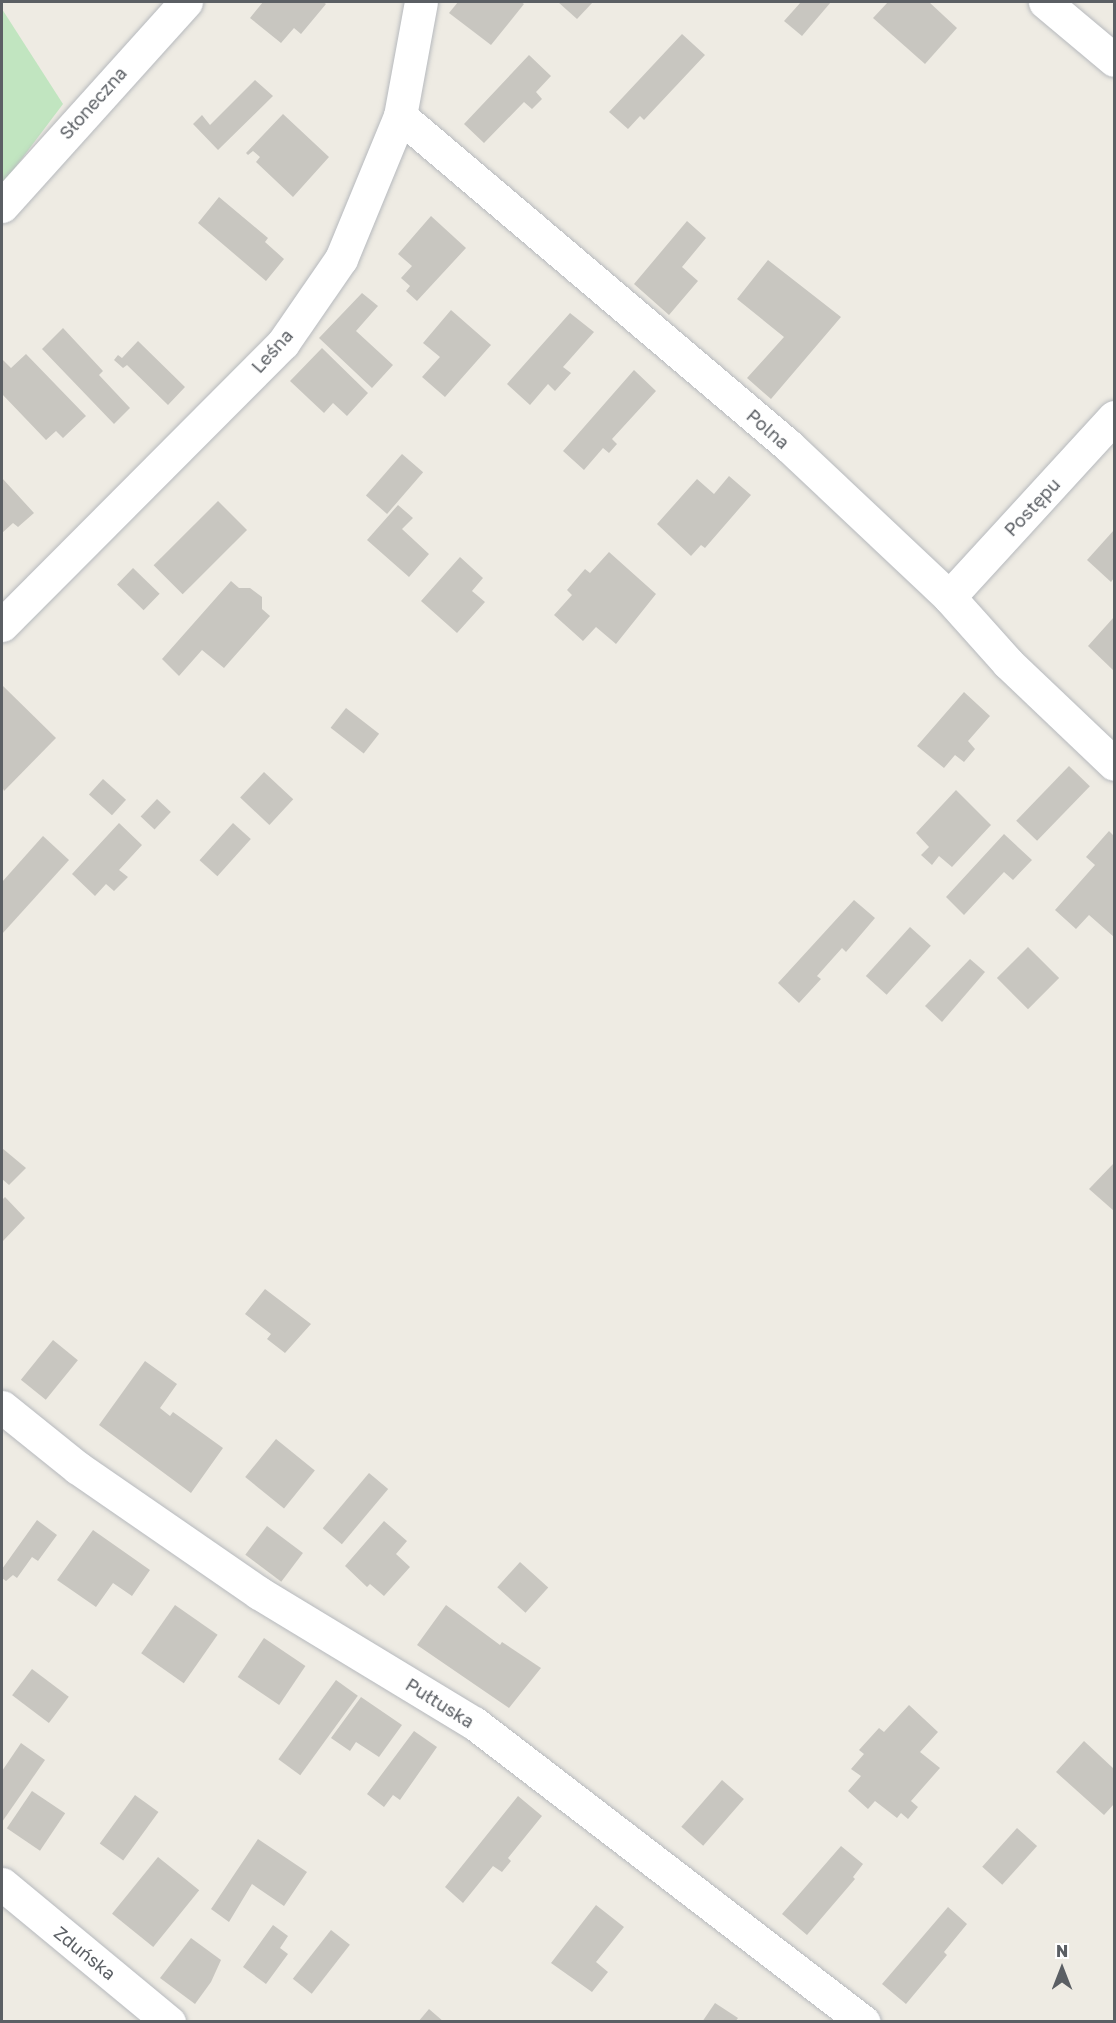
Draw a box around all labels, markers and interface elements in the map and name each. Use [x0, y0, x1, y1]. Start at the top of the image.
street label: Słoneczna [55, 62, 131, 144]
street label: Leśna [247, 325, 297, 377]
street label: Polna [742, 405, 794, 453]
street label: Postępu [1000, 473, 1064, 541]
street label: Pułtuska [402, 1674, 478, 1732]
street label: Zduńska [50, 1922, 120, 1984]
north arrow [1032, 1939, 1092, 1999]
text: N [1056, 1941, 1068, 1961]

